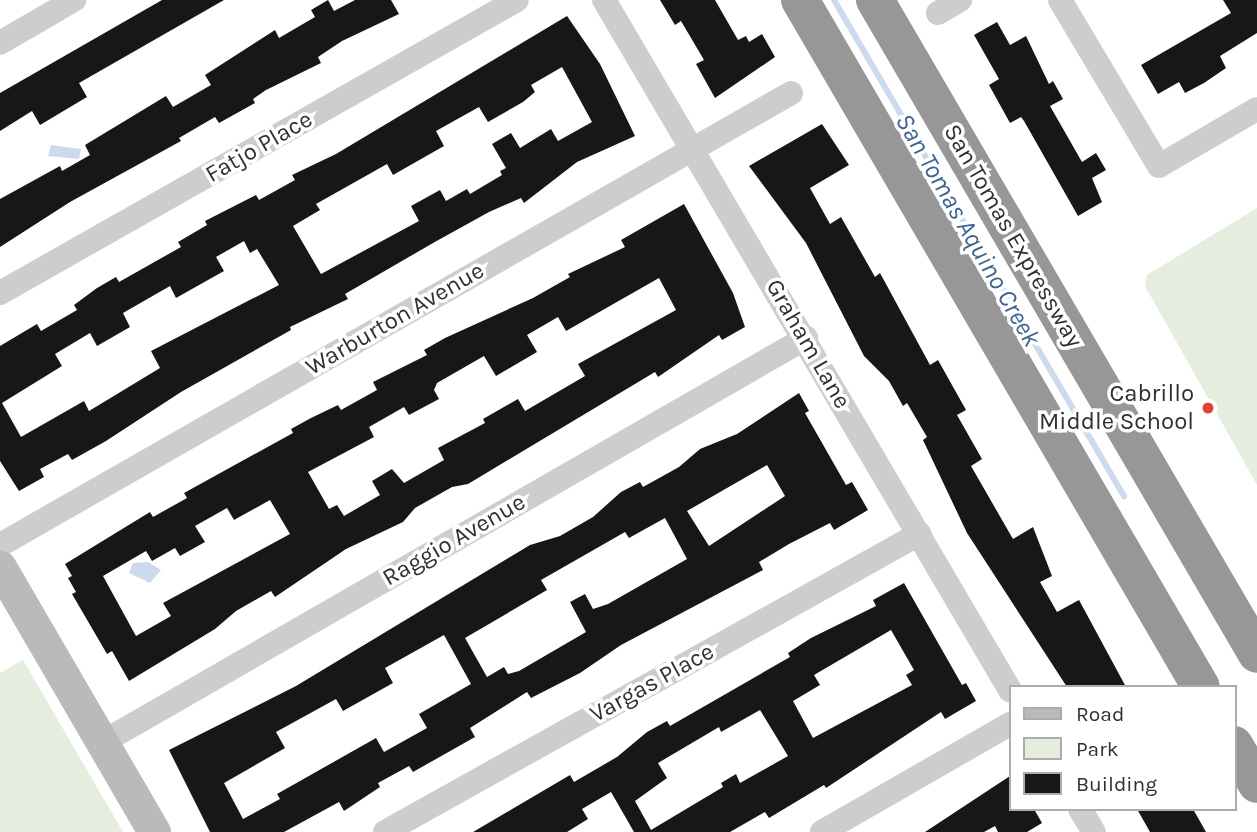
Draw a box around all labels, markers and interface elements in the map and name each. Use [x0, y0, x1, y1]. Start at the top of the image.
street label: Fatjo Place [200, 105, 318, 189]
water label: San Tomas Aquino Creek [889, 108, 1047, 352]
street label: San Tomas Expressway [937, 119, 1089, 353]
street label: Warburton Avenue [301, 256, 489, 382]
street label: Graham Lane [759, 274, 857, 414]
place label: Cabrillo Middle School [1039, 380, 1194, 436]
marker: Cabrillo Middle School [1200, 400, 1216, 416]
street label: Raggio Avenue [378, 488, 530, 592]
street label: Vargas Place [585, 637, 719, 729]
legend [1009, 685, 1236, 811]
text: Road [1076, 702, 1124, 726]
text: Park [1076, 737, 1119, 761]
text: Building [1076, 772, 1157, 796]

